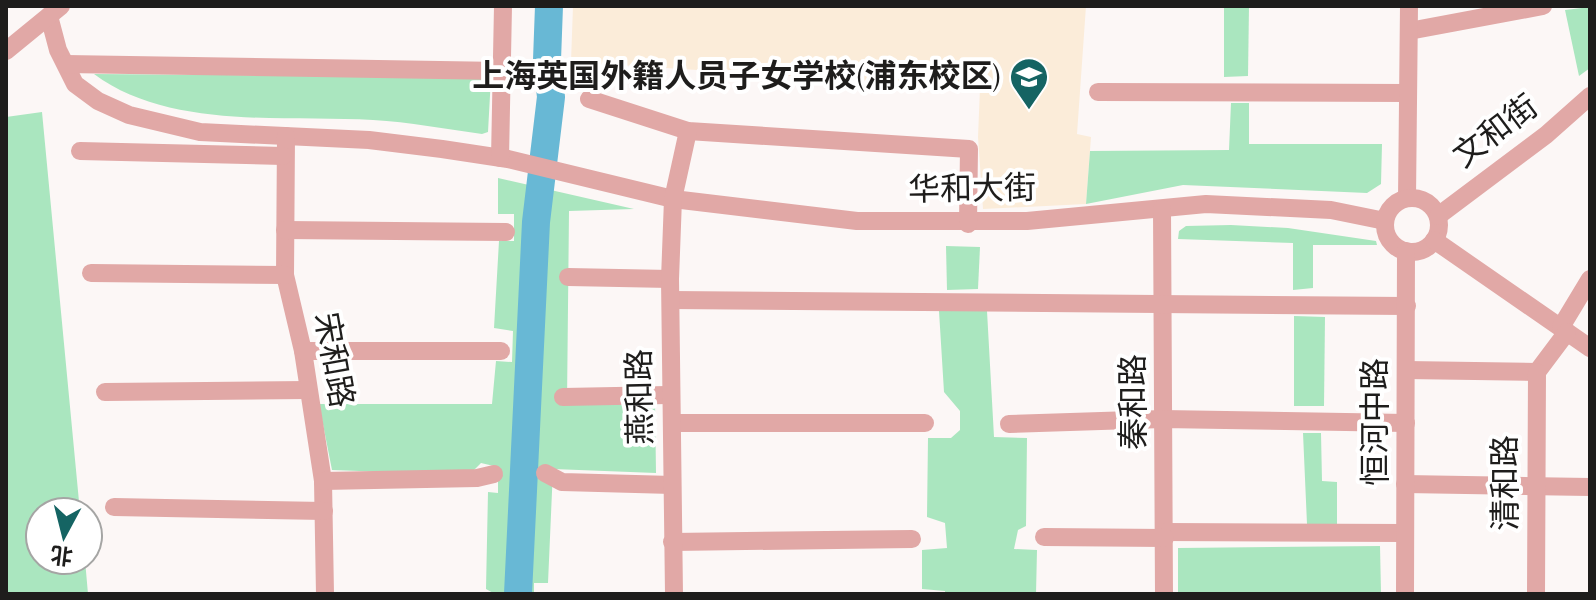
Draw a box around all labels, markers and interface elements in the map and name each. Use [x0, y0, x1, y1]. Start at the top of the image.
place label: 上海英国外籍人员子女学校(浦东校区) [472, 53, 1001, 102]
school or university icon: 上海英国外籍人员子女学校(浦东校区) [1008, 56, 1050, 111]
street label: 文和街 [1443, 84, 1549, 180]
street label: 华和大街 [908, 164, 1036, 216]
street label: 宋和路 [301, 308, 365, 412]
street label: 燕和路 [616, 349, 666, 445]
street label: 秦和路 [1110, 354, 1159, 450]
street label: 恒河中路 [1352, 358, 1401, 486]
street label: 清和路 [1482, 435, 1531, 531]
north arrow [24, 496, 104, 576]
text: 北 [49, 537, 75, 572]

